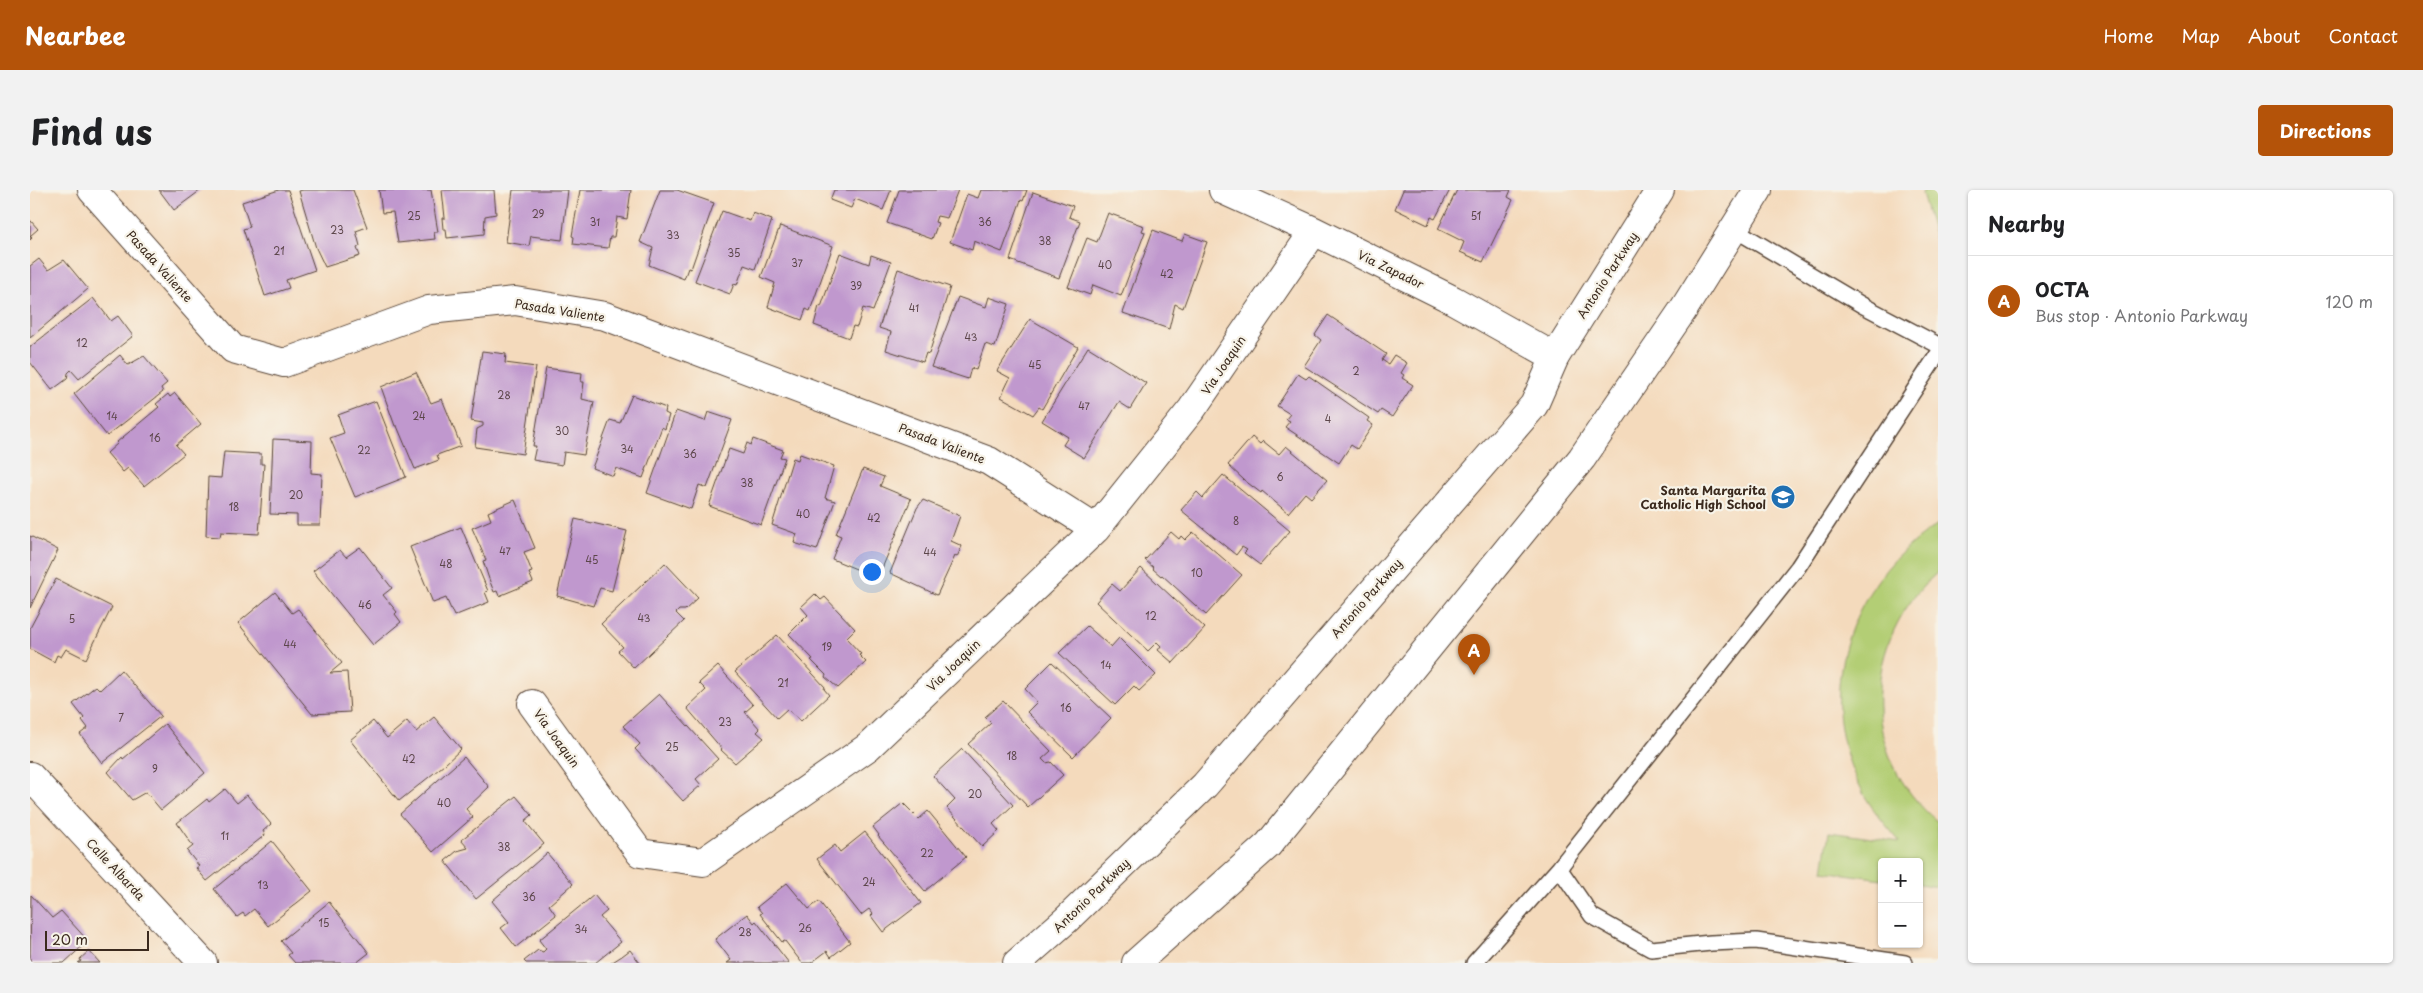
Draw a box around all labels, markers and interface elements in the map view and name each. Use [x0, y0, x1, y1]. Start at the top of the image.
text: Nearbee [25, 17, 126, 53]
text: Home [2103, 22, 2153, 49]
text: Map [2181, 22, 2220, 49]
text: About [2248, 22, 2300, 49]
text: Contact [2328, 22, 2398, 49]
text: Find us [30, 104, 152, 157]
button: Directions [2258, 105, 2393, 156]
house number: 29 [532, 206, 545, 221]
text: Nearby [1988, 207, 2065, 239]
house number: 25 [407, 208, 421, 223]
house number: 51 [1471, 208, 1481, 223]
house number: 31 [590, 214, 600, 229]
house number: 36 [978, 214, 992, 229]
house number: 23 [330, 222, 344, 237]
street label: Pasada Valiente [123, 226, 197, 306]
house number: 33 [666, 227, 680, 242]
street label: Antonio Parkway [1572, 228, 1642, 322]
house number: 38 [1039, 233, 1051, 248]
house number: 21 [273, 243, 285, 258]
house number: 35 [728, 245, 740, 260]
street label: Via Zapador [1355, 245, 1428, 293]
house number: 37 [791, 255, 804, 270]
house number: 40 [1098, 257, 1112, 272]
house number: 42 [1160, 266, 1174, 281]
text: OCTA [2035, 275, 2089, 303]
house number: 39 [850, 278, 862, 293]
text: A [1998, 289, 2010, 313]
text: 120 m [2326, 289, 2373, 313]
street label: Pasada Valiente [514, 294, 606, 326]
house number: 41 [909, 300, 919, 315]
text: Bus stop · Antonio Parkway [2035, 303, 2248, 327]
house number: 43 [965, 329, 978, 344]
street label: Via Joaquin [1196, 332, 1250, 398]
house number: 12 [76, 335, 88, 350]
house number: 45 [1029, 357, 1041, 372]
house number: 2 [1352, 363, 1360, 378]
house number: 28 [497, 387, 511, 402]
house number: 47 [1078, 398, 1091, 413]
house number: 14 [106, 408, 118, 423]
house number: 24 [412, 408, 426, 423]
house number: 4 [1325, 411, 1332, 426]
street label: Pasada Valiente [896, 418, 988, 468]
house number: 30 [555, 423, 569, 438]
house number: 16 [149, 430, 161, 445]
house number: 34 [620, 441, 634, 456]
house number: 22 [357, 442, 371, 457]
house number: 36 [683, 446, 697, 461]
house number: 6 [1276, 469, 1284, 484]
house number: 38 [741, 475, 753, 490]
place label: Santa Margarita Catholic High School [1640, 481, 1767, 513]
school or university icon: Santa Margarita Catholic High School [1770, 484, 1796, 510]
house number: 20 [289, 487, 303, 502]
house number: 18 [229, 499, 239, 514]
house number: 40 [796, 506, 810, 521]
house number: 42 [867, 510, 881, 525]
house number: 8 [1233, 513, 1239, 528]
house number: 47 [499, 543, 512, 558]
house number: 44 [923, 544, 937, 559]
house number: 45 [586, 552, 598, 567]
street label: Antonio Parkway [1326, 554, 1406, 642]
house number: 48 [440, 556, 452, 571]
your location [859, 559, 885, 585]
house number: 10 [1191, 565, 1203, 580]
house number: 46 [358, 597, 372, 612]
house number: 12 [1145, 608, 1157, 623]
house number: 43 [638, 610, 651, 625]
house number: 5 [69, 611, 75, 626]
pin: A [1458, 634, 1490, 675]
street label: Via Joaquin [922, 635, 984, 695]
house number: 44 [283, 636, 297, 651]
house number: 19 [822, 639, 832, 654]
house number: 14 [1100, 657, 1112, 672]
house number: 21 [777, 675, 789, 690]
house number: 16 [1060, 700, 1072, 715]
street label: Via Joaquin [530, 705, 584, 771]
house number: 7 [118, 710, 124, 725]
house number: 23 [718, 714, 732, 729]
house number: 25 [665, 739, 679, 754]
house number: 18 [1007, 748, 1017, 763]
house number: 42 [402, 751, 416, 766]
house number: 9 [152, 761, 158, 776]
house number: 20 [968, 786, 982, 801]
house number: 40 [437, 795, 451, 810]
house number: 11 [221, 828, 229, 843]
street label: Calle Albarda [83, 834, 150, 904]
house number: 38 [498, 839, 510, 854]
house number: 22 [920, 845, 934, 860]
street label: Antonio Parkway [1049, 854, 1133, 936]
map controls [1878, 858, 1923, 948]
button: + [1878, 858, 1923, 903]
house number: 24 [862, 874, 876, 889]
house number: 13 [257, 877, 269, 892]
house number: 36 [522, 889, 536, 904]
button: − [1878, 903, 1923, 948]
house number: 15 [319, 915, 329, 930]
house number: 26 [798, 920, 812, 935]
house number: 34 [574, 921, 588, 936]
house number: 28 [738, 924, 752, 939]
scale bar [45, 928, 149, 951]
text: 20 m [52, 929, 88, 950]

